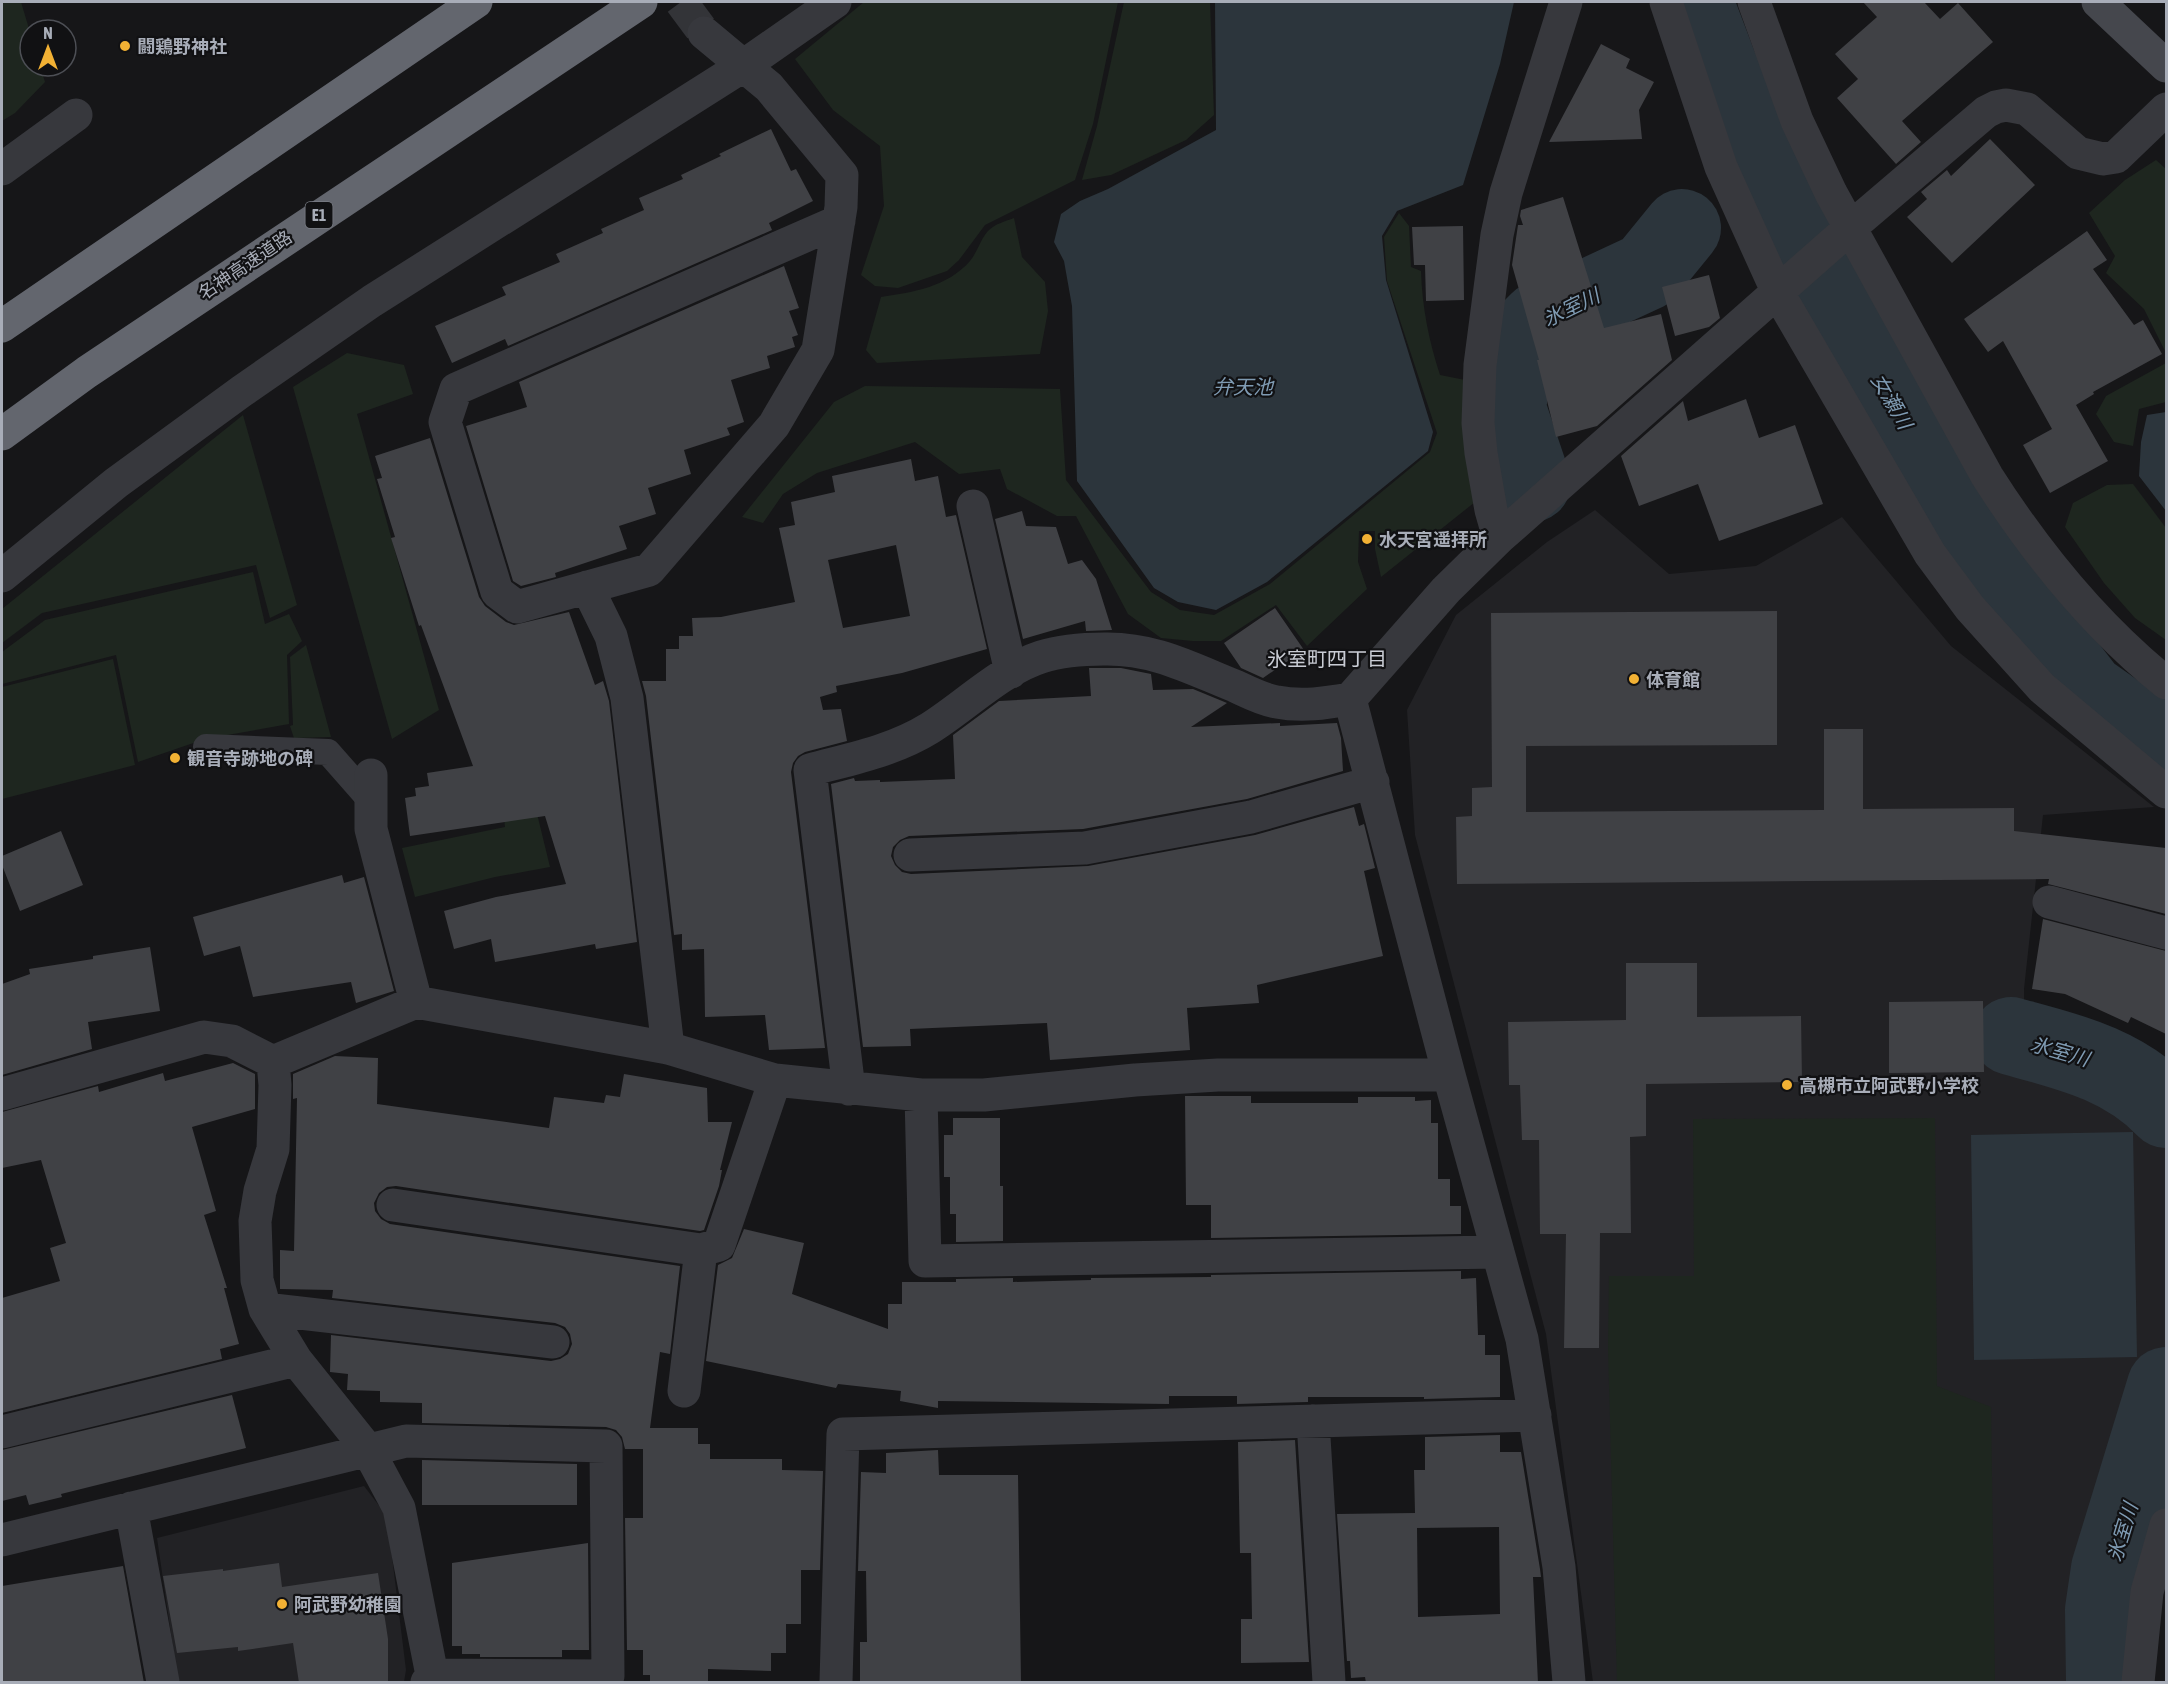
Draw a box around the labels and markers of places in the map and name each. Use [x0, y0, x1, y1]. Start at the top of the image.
place label: 闘鶏野神社 [137, 36, 227, 57]
marker: 闘鶏野神社 [118, 39, 132, 53]
place label: 水天宮遥拝所 [1379, 529, 1487, 550]
marker: 水天宮遥拝所 [1360, 532, 1374, 546]
place label: 体育館 [1646, 669, 1700, 690]
marker: 体育館 [1627, 672, 1641, 686]
place label: 観音寺跡地の碑 [187, 748, 313, 769]
marker: 観音寺跡地の碑 [168, 751, 182, 765]
place label: 高槻市立阿武野小学校 [1799, 1075, 1979, 1096]
marker: 高槻市立阿武野小学校 [1780, 1078, 1794, 1092]
place label: 阿武野幼稚園 [294, 1594, 402, 1615]
marker: 阿武野幼稚園 [275, 1597, 289, 1611]

